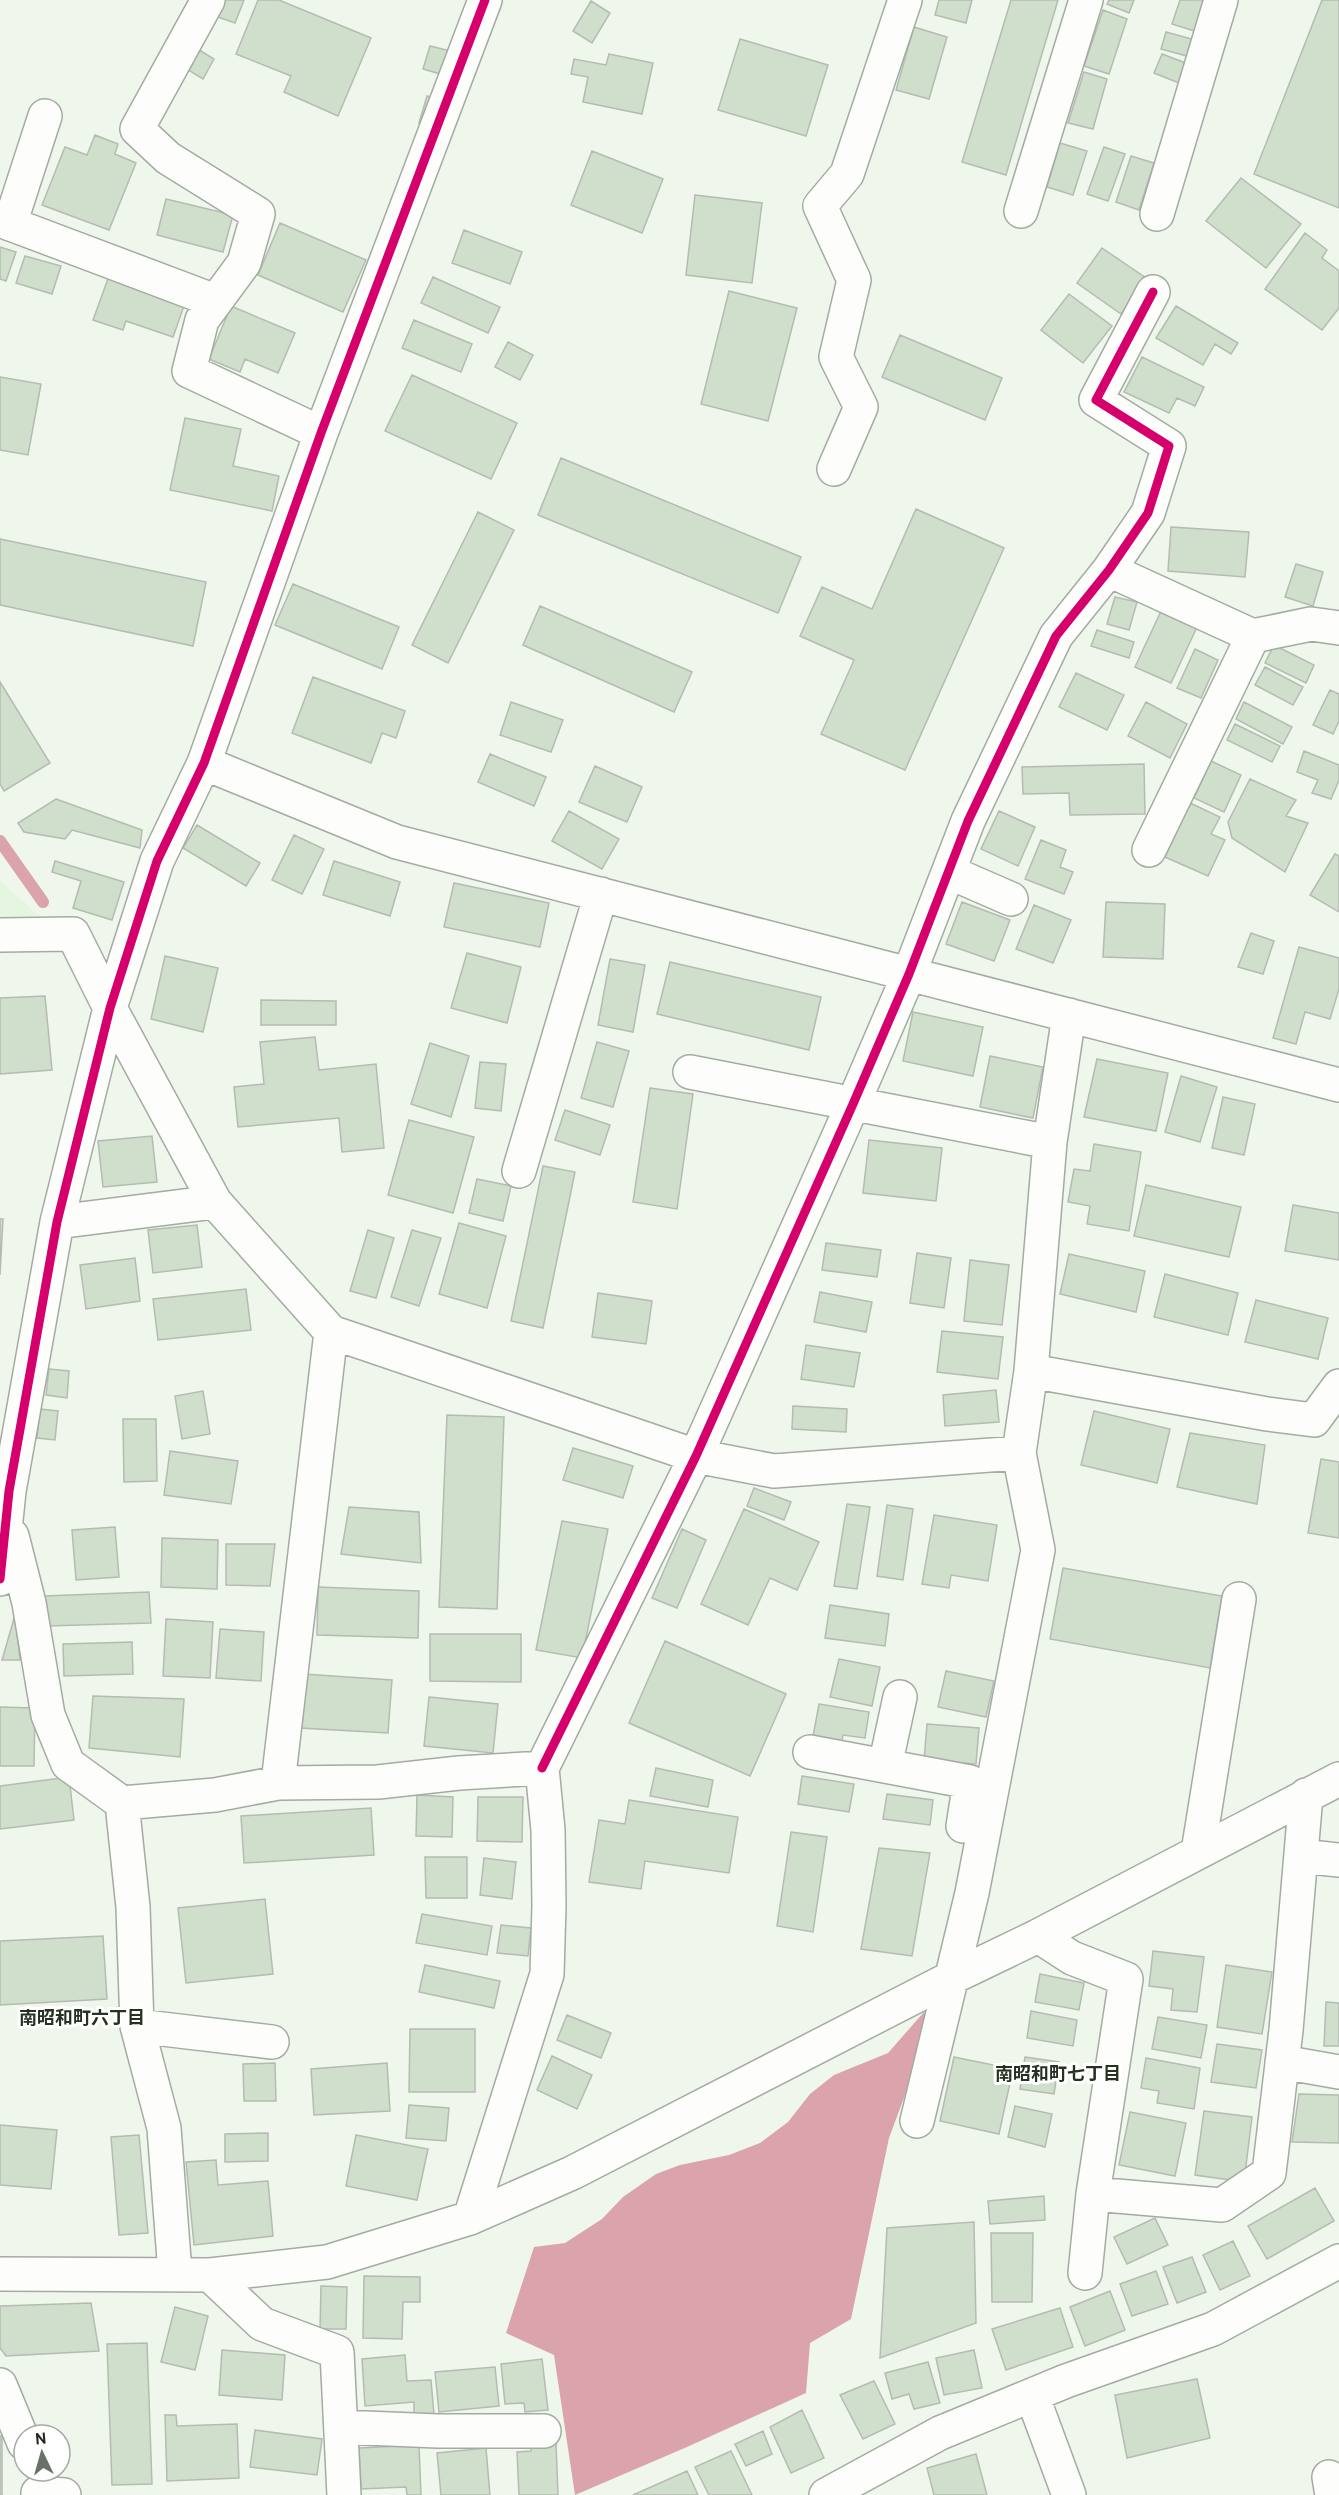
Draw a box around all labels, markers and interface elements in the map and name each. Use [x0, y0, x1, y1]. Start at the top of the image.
district label: 南昭和町六丁目 [19, 2008, 145, 2031]
district label: 南昭和町七丁目 [995, 2064, 1121, 2087]
north arrow [12, 2423, 72, 2483]
text: N [34, 2430, 47, 2451]

